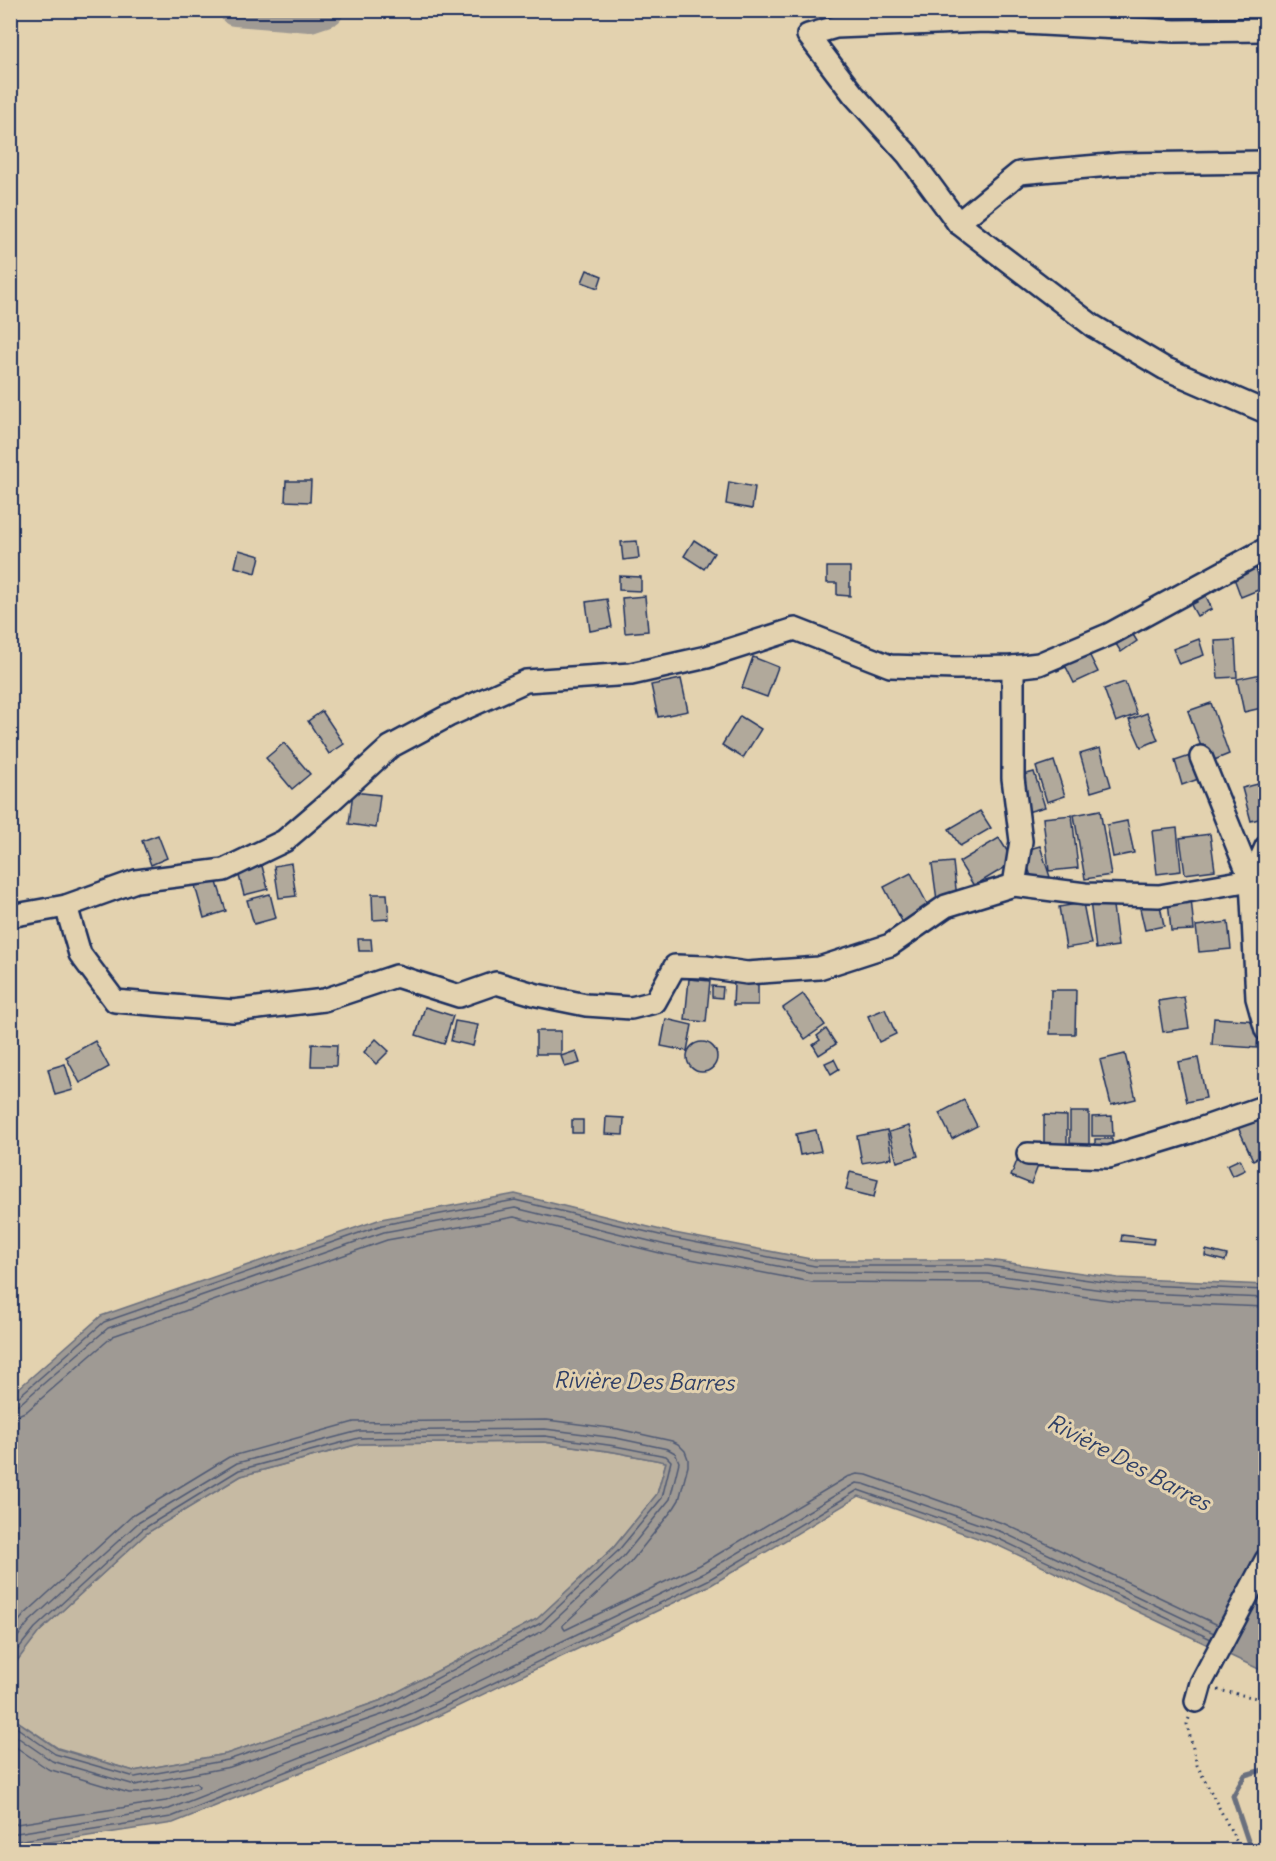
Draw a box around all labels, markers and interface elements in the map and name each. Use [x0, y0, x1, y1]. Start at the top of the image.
water label: Rivière Des Barres [553, 1365, 737, 1397]
water label: Rivière Des Barres [1043, 1407, 1217, 1518]

